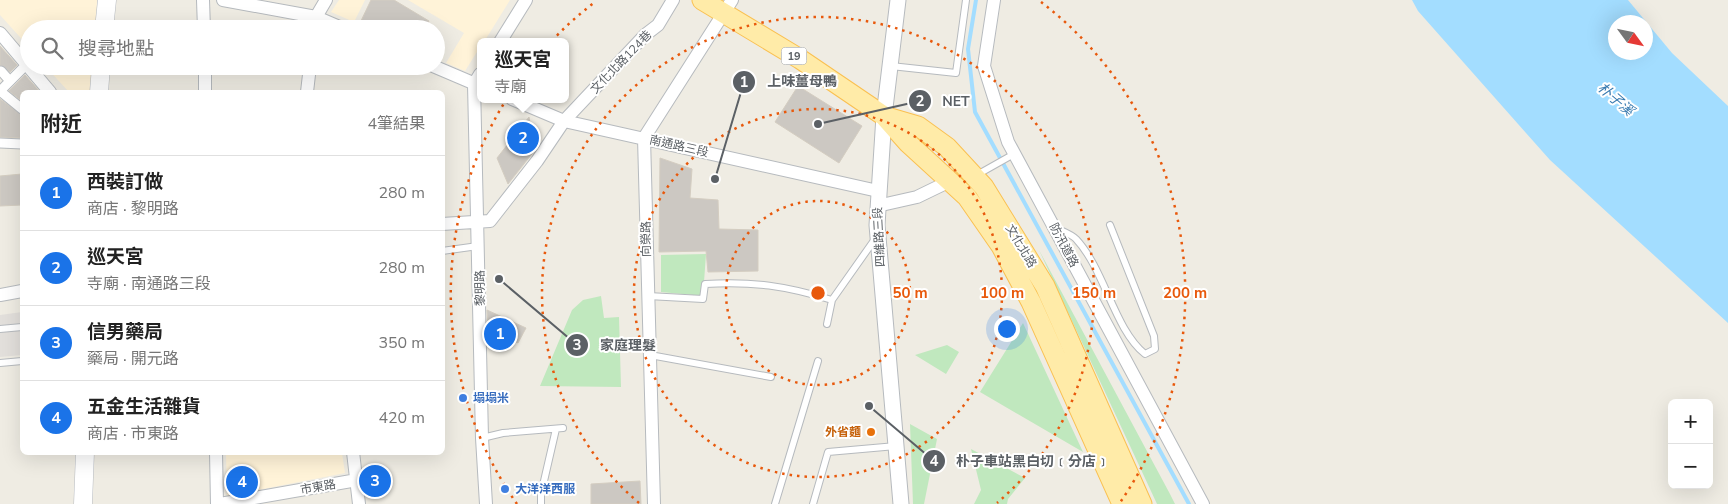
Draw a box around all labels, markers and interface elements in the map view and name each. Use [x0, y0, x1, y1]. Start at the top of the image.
north arrow [1608, 15, 1653, 60]
search box [20, 20, 445, 75]
street label: 文化北路124巷 [587, 27, 655, 97]
icon: search [38, 34, 66, 62]
text: 搜尋地點 [78, 36, 154, 62]
popup [477, 38, 569, 103]
text: 巡天宮 [494, 47, 552, 73]
road number: 19 [782, 48, 806, 64]
callout: 上味薑母鴨 [732, 67, 847, 96]
text: 1 [739, 72, 749, 92]
text: 上味薑母鴨 [767, 72, 837, 91]
text: 寺廟 [494, 76, 527, 98]
water label: 朴子溪 [1594, 78, 1639, 122]
callout: NET [908, 86, 980, 115]
text: 2 [915, 91, 925, 111]
text: NET [942, 92, 970, 111]
text: 附近 [40, 110, 82, 138]
text: 4筆結果 [367, 113, 425, 135]
pin: 2 [507, 119, 539, 157]
street label: 南通路三段 [648, 131, 710, 161]
text: 西裝訂做 [87, 169, 163, 195]
text: 1 [51, 182, 61, 204]
text: 280 m [378, 182, 425, 204]
text: 商店 · 黎明路 [87, 198, 179, 220]
street label: 四維路三段 [869, 207, 889, 267]
street label: 防汛道路 [1046, 220, 1082, 270]
street label: 向榮路 [638, 221, 654, 257]
street label: 文化北路 [1002, 221, 1040, 271]
text: 巡天宮 [87, 244, 144, 270]
text: 2 [51, 257, 61, 279]
text: 280 m [378, 257, 425, 279]
street label: 黎明路 [472, 270, 488, 306]
text: 寺廟 · 南通路三段 [87, 273, 211, 295]
text: 50 m [892, 283, 928, 303]
text: 100 m [980, 283, 1024, 303]
text: 150 m [1072, 283, 1116, 303]
text: 200 m [1163, 283, 1207, 303]
centre of rings [809, 284, 827, 302]
pin: 1 [484, 315, 516, 353]
your location [994, 316, 1020, 342]
text: 信男藥局 [87, 319, 163, 345]
callout: 家庭理髮 [565, 330, 666, 359]
text: 3 [51, 332, 61, 354]
text: 350 m [378, 332, 425, 354]
text: 3 [572, 335, 582, 355]
text: 家庭理髮 [600, 336, 656, 355]
text: 藥局 · 開元路 [87, 348, 179, 370]
place label: 塌塌米 [473, 390, 509, 406]
marker: 塌塌米 [457, 392, 469, 404]
text: 五金生活雜貨 [87, 394, 201, 420]
map controls [1668, 399, 1713, 489]
button: + [1668, 399, 1713, 444]
text: 4 [51, 407, 61, 429]
text: 420 m [378, 407, 425, 429]
text: 商店 · 市東路 [87, 423, 179, 445]
place label: 外省麵 [825, 424, 861, 440]
marker: 外省麵 [865, 426, 877, 438]
button: − [1668, 444, 1713, 489]
callout: 朴子車站黑白切﹝分店﹞ [921, 446, 1120, 475]
text: 4 [929, 451, 939, 471]
text: 朴子車站黑白切﹝分店﹞ [956, 452, 1110, 471]
pin: 3 [359, 462, 391, 500]
pin: 4 [226, 463, 258, 501]
street label: 市東路 [299, 476, 337, 498]
place label: 大洋洋西服 [515, 481, 576, 497]
marker: 大洋洋西服 [499, 483, 511, 495]

